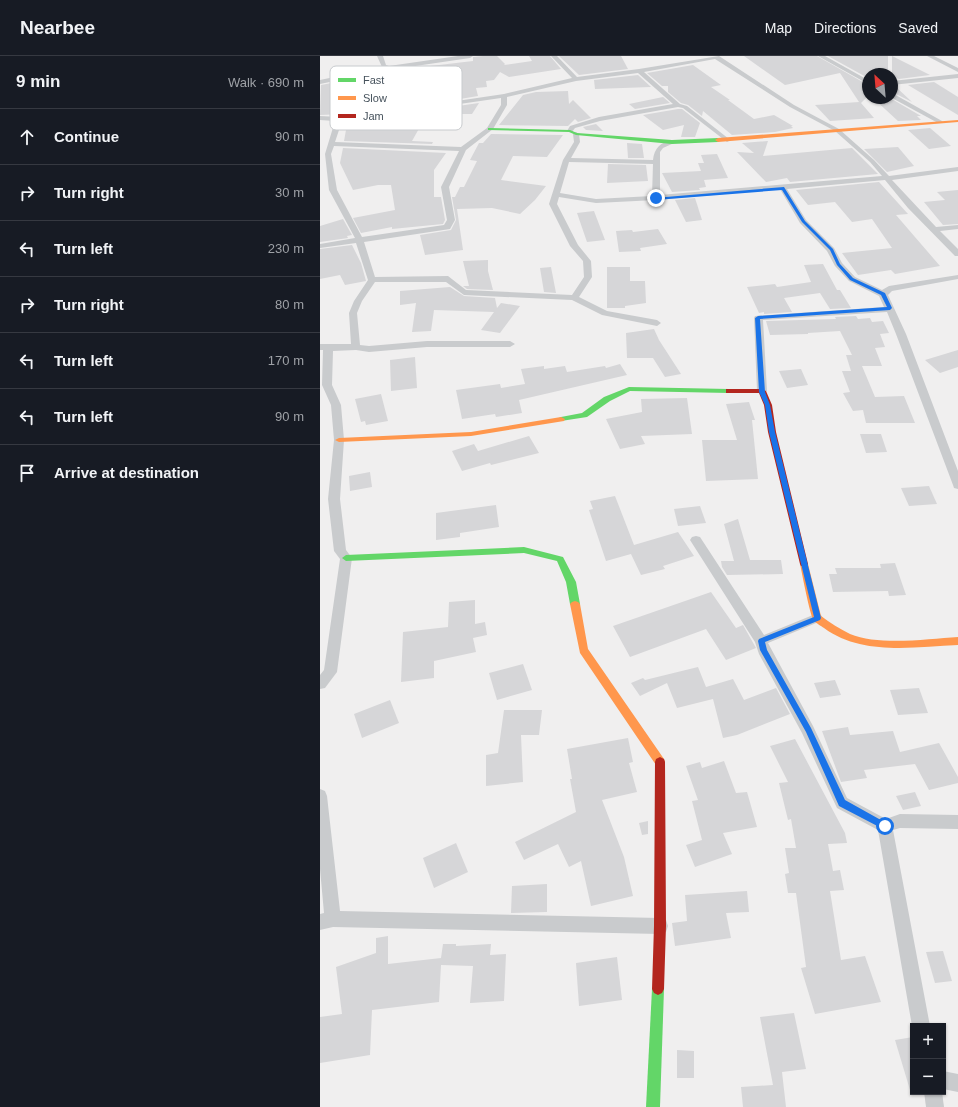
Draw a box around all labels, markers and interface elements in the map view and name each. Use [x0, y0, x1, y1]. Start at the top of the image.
text: Nearbee [20, 17, 95, 38]
text: Map [765, 20, 792, 36]
text: Directions [814, 20, 876, 36]
text: Saved [898, 20, 938, 36]
legend [330, 66, 462, 130]
north arrow [862, 68, 898, 104]
text: 9 min [16, 72, 60, 91]
text: Fast [363, 74, 384, 86]
text: Walk · 690 m [228, 75, 304, 90]
text: Slow [363, 92, 387, 104]
text: Jam [363, 110, 384, 122]
icon: ahead [16, 126, 38, 148]
text: Continue [54, 128, 119, 145]
text: 90 m [275, 129, 304, 144]
icon: right [16, 182, 38, 204]
text: Turn right [54, 184, 124, 201]
text: 30 m [275, 185, 304, 200]
route end [647, 189, 665, 207]
icon: left [16, 238, 38, 260]
text: Turn left [54, 240, 113, 257]
text: 230 m [268, 241, 304, 256]
icon: right [16, 294, 38, 316]
text: Turn right [54, 296, 124, 313]
text: 80 m [275, 297, 304, 312]
icon: left [16, 350, 38, 372]
text: Turn left [54, 352, 113, 369]
text: 170 m [268, 353, 304, 368]
icon: left [16, 406, 38, 428]
text: Turn left [54, 408, 113, 425]
text: 90 m [275, 409, 304, 424]
icon: arrive [16, 462, 38, 484]
text: Arrive at destination [54, 464, 199, 481]
route start [876, 817, 894, 835]
map controls [910, 1023, 946, 1095]
button: + [910, 1023, 946, 1059]
button: − [910, 1059, 946, 1095]

